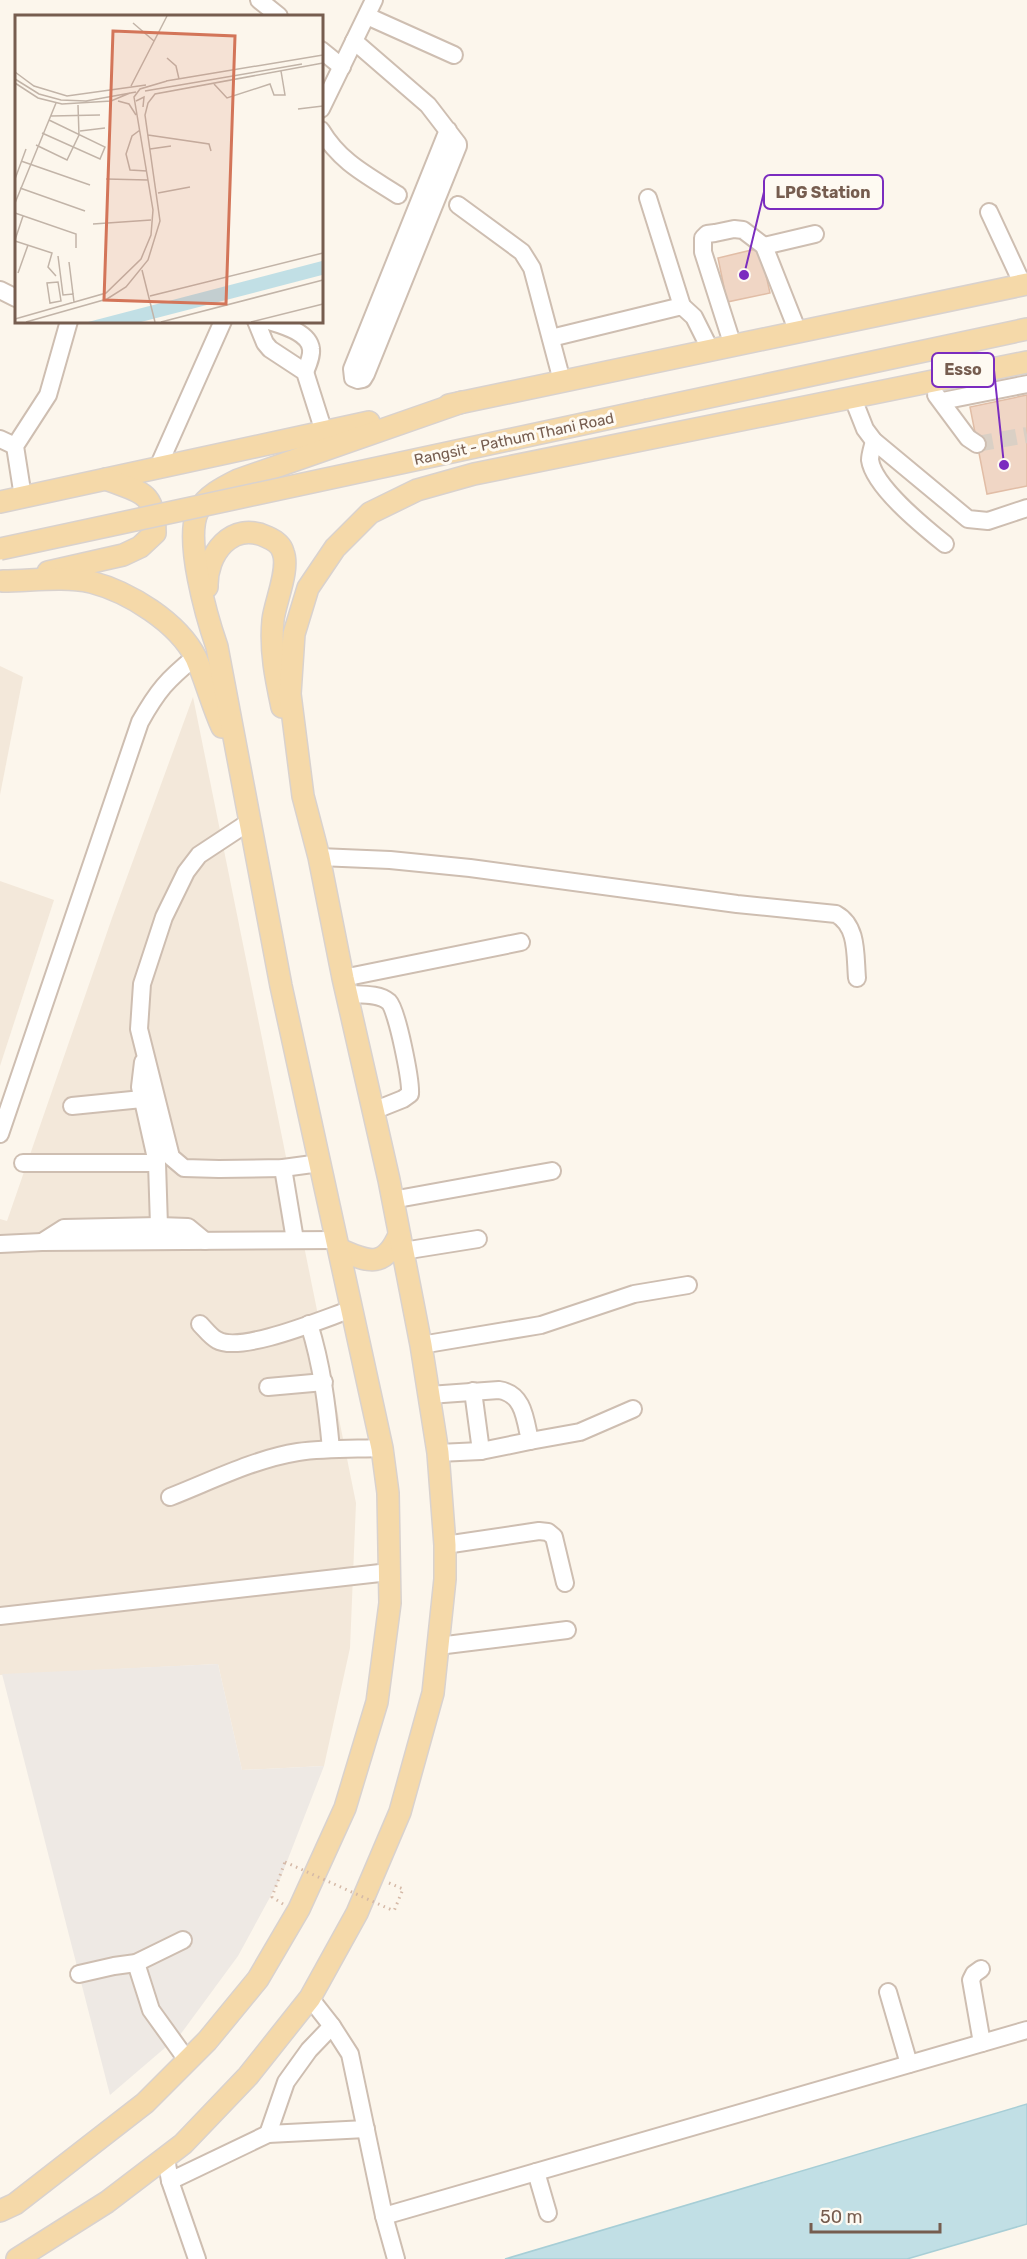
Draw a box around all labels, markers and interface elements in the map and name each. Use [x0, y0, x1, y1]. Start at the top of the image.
inset map [15, 15, 322, 322]
callout: LPG Station [764, 175, 883, 209]
text: LPG Station [776, 183, 870, 202]
callout: Esso [932, 353, 994, 387]
text: Esso [944, 360, 982, 379]
street label: Rangsit - Pathum Thani Road [412, 409, 616, 469]
scale bar [811, 2196, 940, 2234]
text: 50 m [820, 2206, 863, 2228]

